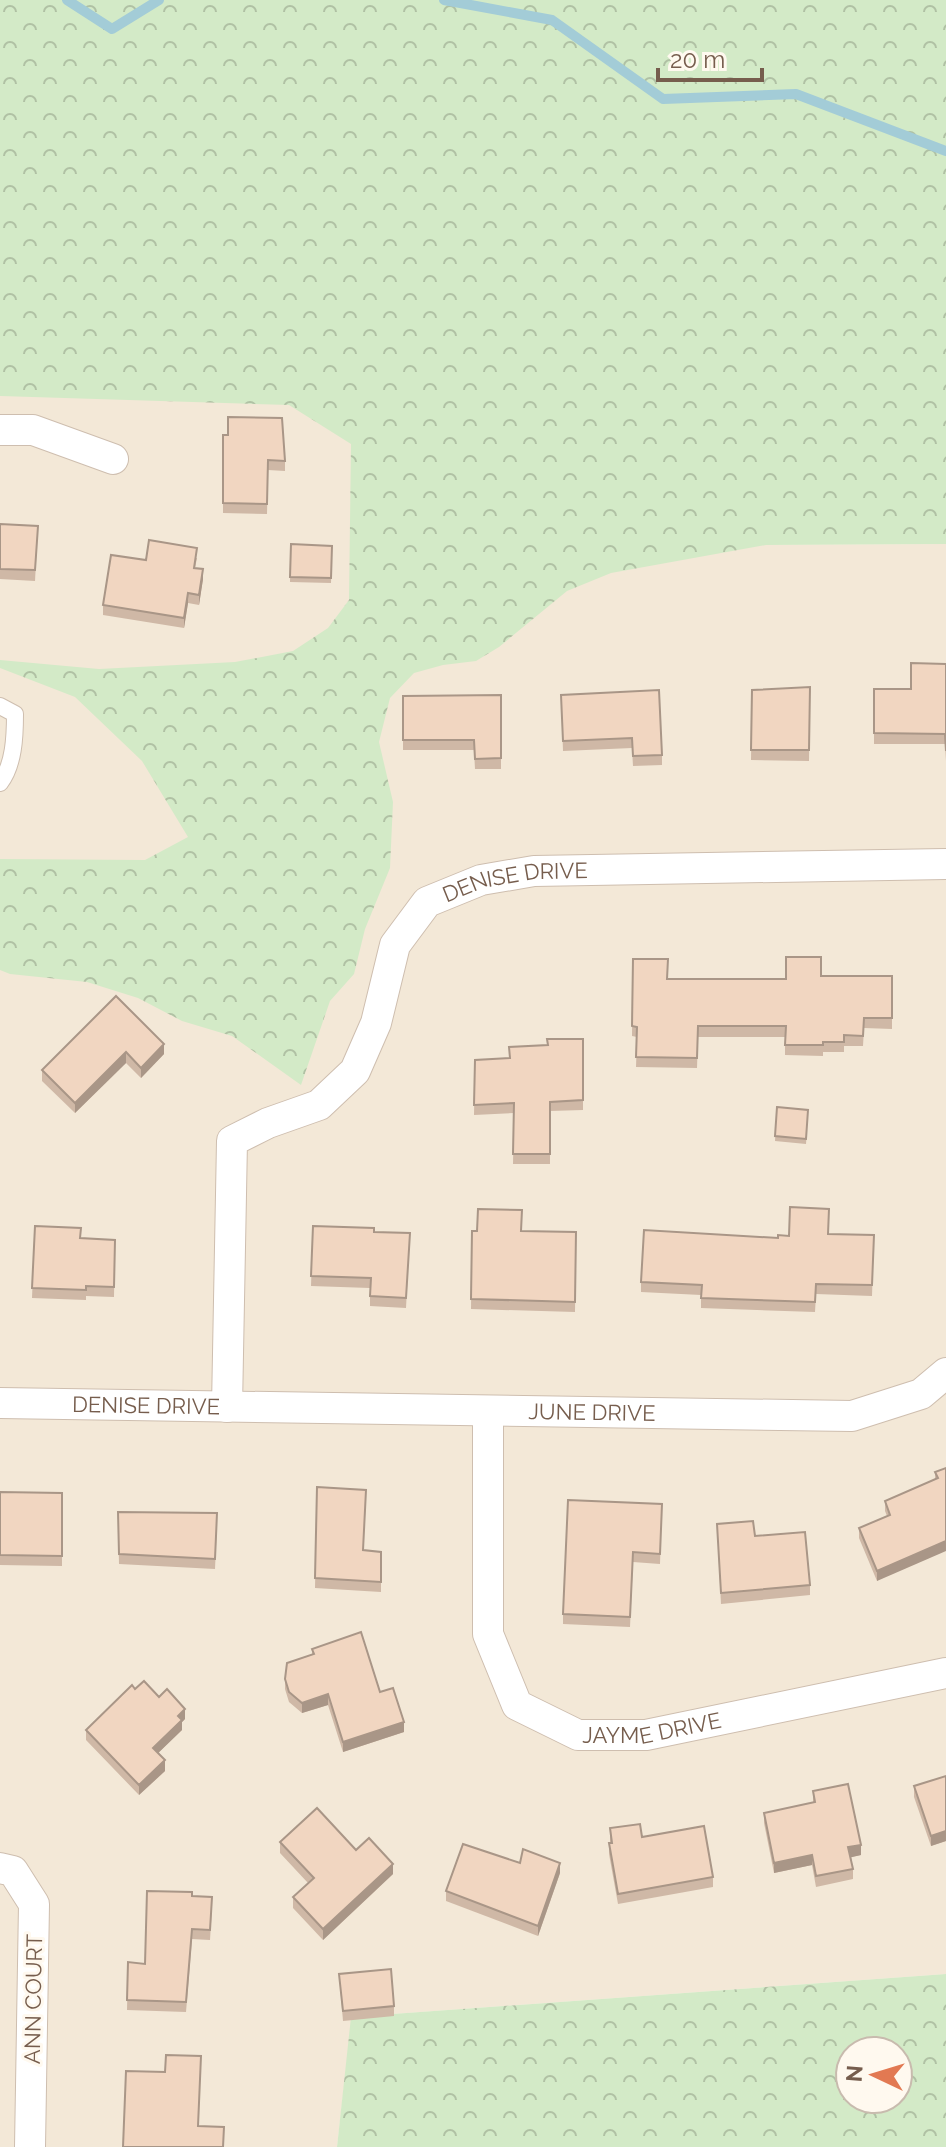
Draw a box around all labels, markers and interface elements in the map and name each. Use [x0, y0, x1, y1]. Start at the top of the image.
scale bar [658, 32, 762, 82]
text: 20 m [670, 45, 725, 74]
street label: DENISE DRIVE [439, 857, 588, 907]
street label: DENISE DRIVE [72, 1391, 220, 1419]
street label: JUNE DRIVE [528, 1398, 656, 1426]
street label: JAYME DRIVE [582, 1707, 723, 1749]
street label: ANN COURT [19, 1933, 47, 2064]
north arrow [834, 2035, 914, 2115]
text: N [840, 2064, 868, 2083]

